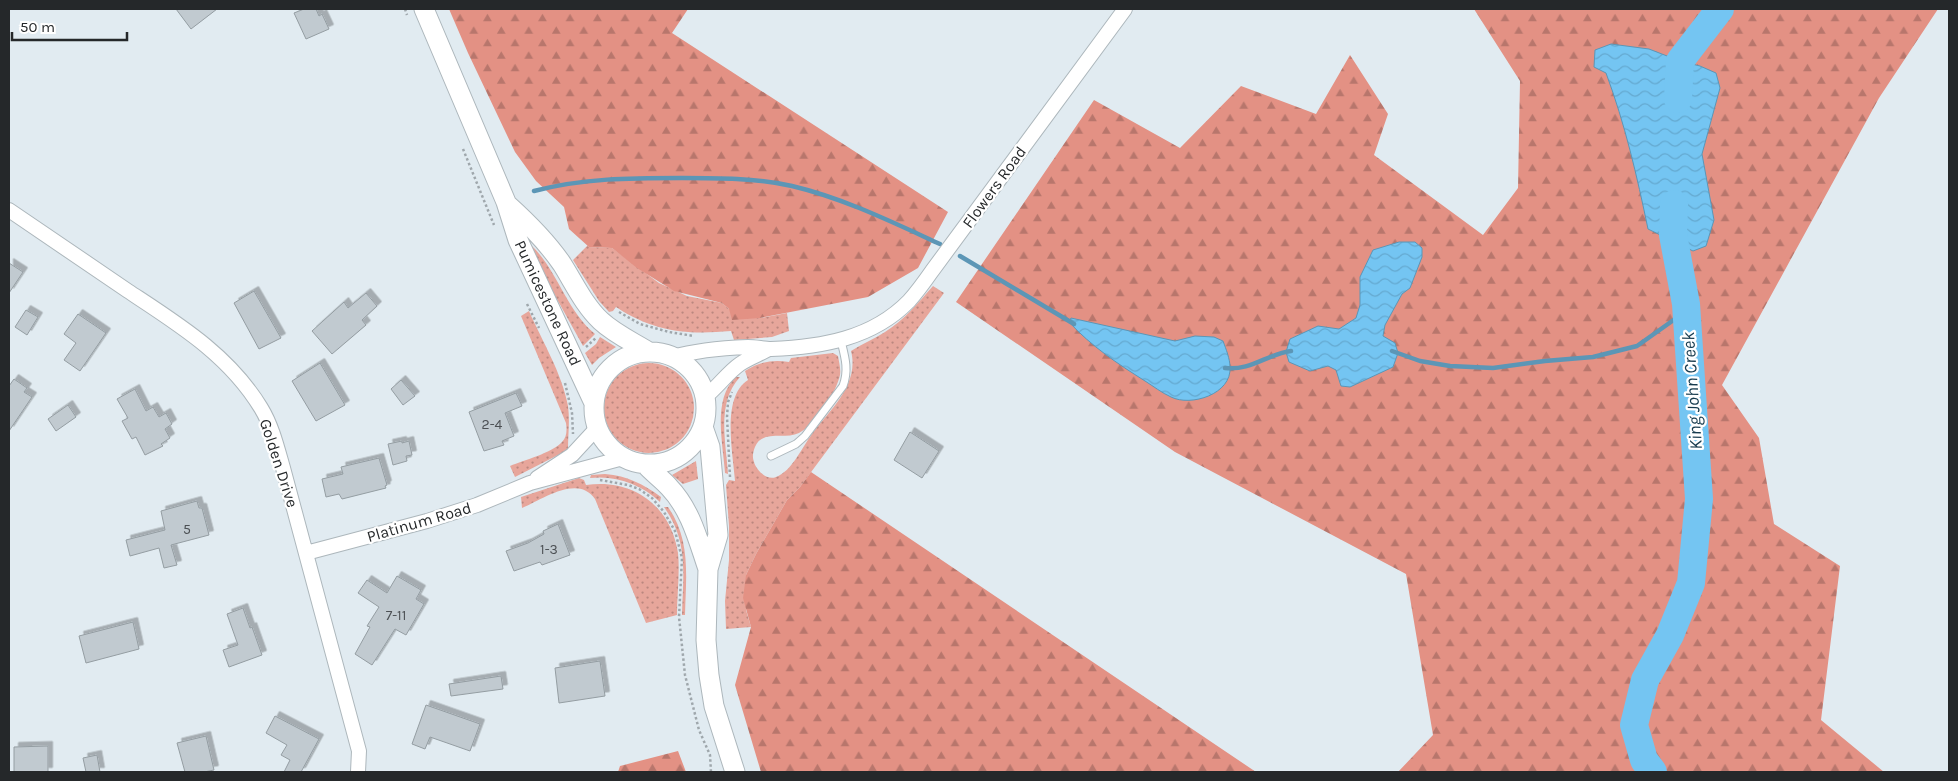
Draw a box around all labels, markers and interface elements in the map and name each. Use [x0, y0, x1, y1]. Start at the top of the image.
scale bar [12, 10, 128, 42]
text: 50 m [20, 18, 55, 36]
street label: Flowers Road [958, 142, 1030, 232]
street label: Pumicestone Road [511, 237, 585, 369]
water label: King John Creek [1677, 330, 1707, 451]
street label: Golden Drive [256, 416, 302, 510]
house number: 2-4 [482, 416, 503, 433]
street label: Platinum Road [365, 498, 473, 546]
house number: 5 [183, 521, 191, 538]
house number: 1-3 [540, 541, 558, 558]
house number: 7-11 [386, 607, 406, 624]

